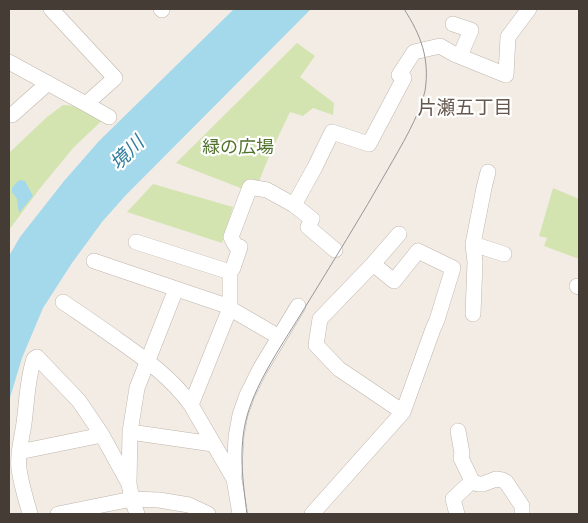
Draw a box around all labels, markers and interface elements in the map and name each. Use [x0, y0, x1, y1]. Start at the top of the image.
district label: 片瀬五丁目 [418, 98, 512, 120]
water label: 境川 [107, 133, 149, 175]
park label: 緑の広場 [202, 137, 274, 159]

